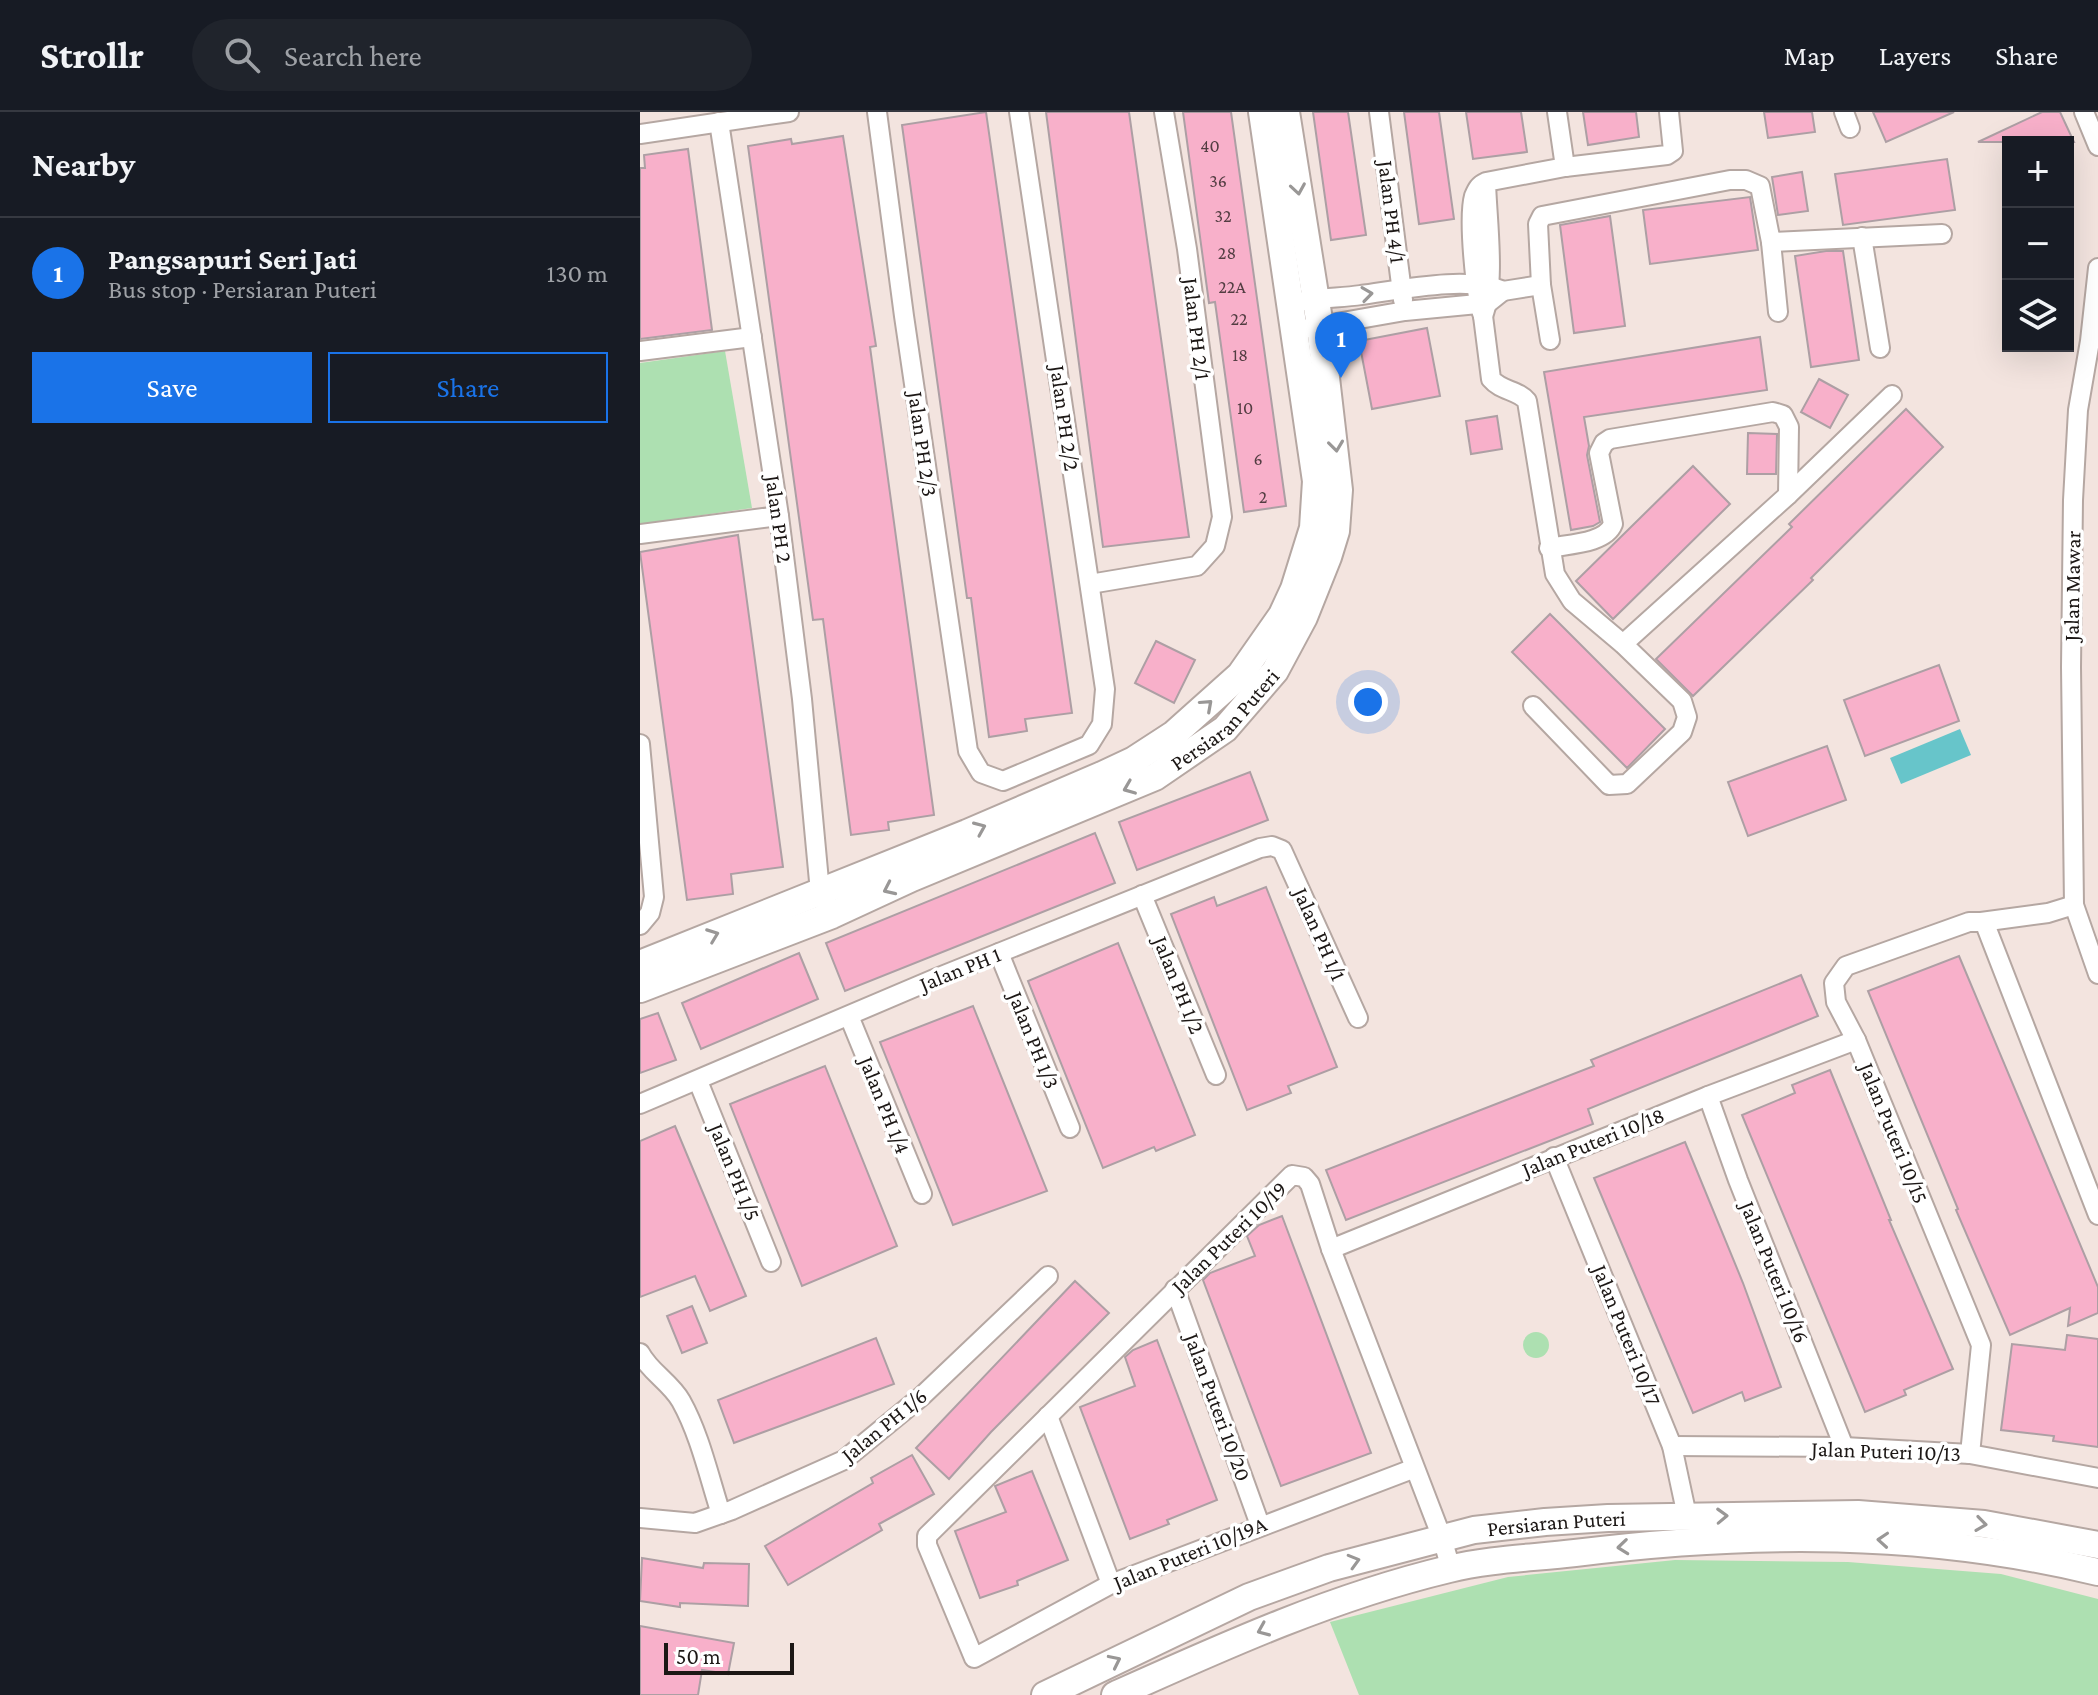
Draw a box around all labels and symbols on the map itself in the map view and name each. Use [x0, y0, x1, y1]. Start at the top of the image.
house number: 40 [1200, 136, 1220, 156]
street label: Jalan PH 4/1 [1373, 157, 1411, 265]
house number: 36 [1209, 171, 1227, 191]
one-way arrow [1289, 182, 1306, 196]
house number: 32 [1214, 206, 1232, 226]
house number: 28 [1218, 243, 1236, 263]
street label: Jalan PH 2/1 [1178, 274, 1216, 382]
house number: 22A [1218, 277, 1246, 297]
one-way arrow [1360, 286, 1374, 303]
house number: 22 [1230, 309, 1248, 329]
pin: 1 [1315, 312, 1367, 378]
house number: 18 [1232, 345, 1248, 365]
street label: Jalan PH 2/2 [1045, 361, 1085, 473]
street label: Jalan PH 2/3 [903, 388, 943, 498]
house number: 10 [1237, 398, 1253, 418]
one-way arrow [1327, 440, 1344, 453]
house number: 6 [1253, 449, 1263, 469]
street label: Jalan PH 2 [760, 471, 798, 565]
house number: 2 [1259, 487, 1267, 507]
street label: Jalan Mawar [2058, 530, 2085, 644]
street label: Persiaran Puteri [1166, 663, 1284, 775]
your location [1348, 682, 1388, 722]
one-way arrow [1198, 701, 1213, 715]
one-way arrow [1123, 779, 1137, 795]
one-way arrow [972, 821, 986, 837]
one-way arrow [883, 879, 898, 895]
street label: Jalan PH 1/1 [1288, 882, 1352, 984]
one-way arrow [705, 929, 719, 945]
street label: Jalan PH 1/2 [1147, 931, 1210, 1037]
street label: Jalan PH 1 [914, 941, 1004, 997]
street label: Jalan PH 1/3 [1002, 986, 1065, 1092]
street label: Jalan PH 1/4 [853, 1051, 916, 1157]
street label: Jalan Puteri 10/15 [1854, 1057, 1934, 1207]
street label: Jalan Puteri 10/18 [1516, 1102, 1668, 1183]
street label: Jalan PH 1/5 [703, 1118, 766, 1224]
street label: Jalan Puteri 10/19 [1165, 1176, 1292, 1300]
street label: Jalan Puteri 10/16 [1734, 1196, 1815, 1346]
street label: Jalan Puteri 10/17 [1587, 1259, 1667, 1409]
street label: Jalan Puteri 10/20 [1179, 1328, 1256, 1484]
street label: Jalan PH 1/6 [835, 1383, 932, 1468]
street label: Jalan Puteri 10/13 [1809, 1436, 1961, 1466]
street label: Persiaran Puteri [1486, 1505, 1626, 1541]
one-way arrow [1716, 1507, 1729, 1524]
street label: Jalan Puteri 10/19A [1108, 1511, 1271, 1596]
one-way arrow [1974, 1515, 1988, 1532]
one-way arrow [1876, 1531, 1889, 1548]
one-way arrow [1616, 1539, 1629, 1556]
one-way arrow [1347, 1553, 1361, 1570]
one-way arrow [1257, 1621, 1271, 1637]
scale bar [664, 1639, 794, 1675]
one-way arrow [1106, 1655, 1121, 1670]

